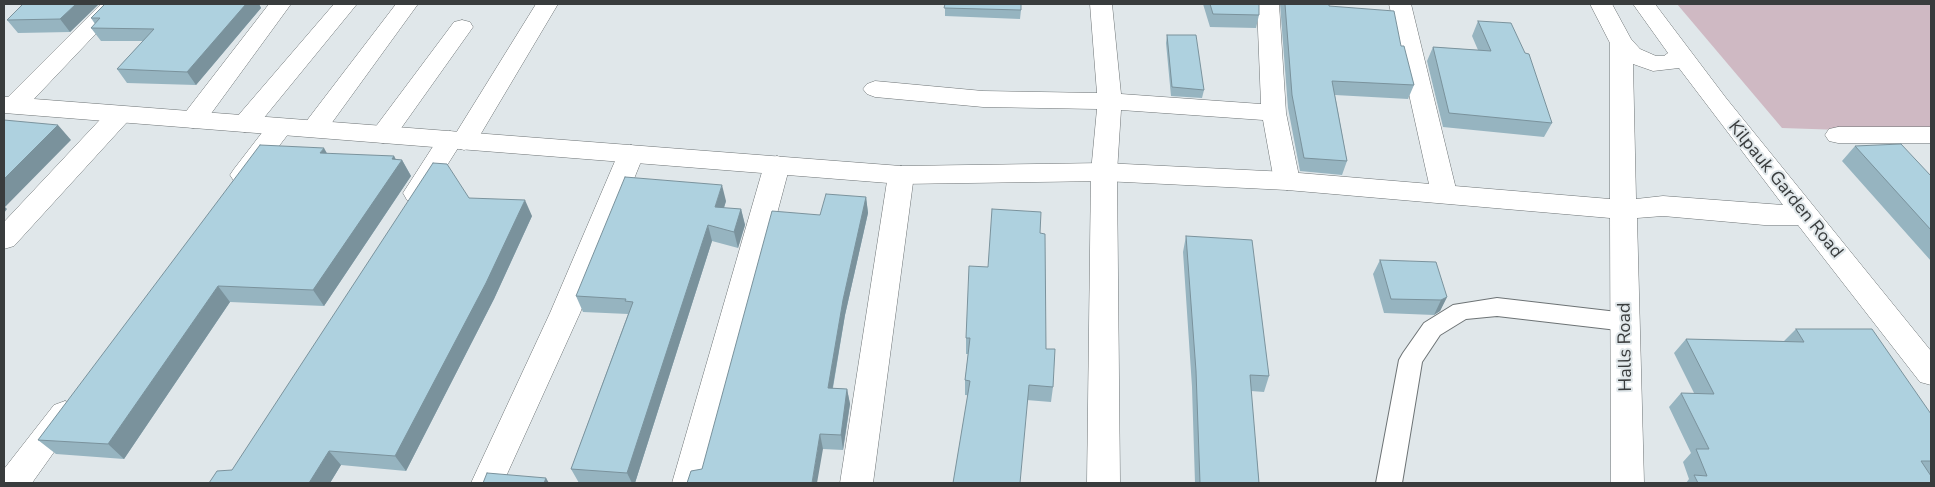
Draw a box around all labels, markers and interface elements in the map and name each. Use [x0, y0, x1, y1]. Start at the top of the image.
street label: Kilpauk Garden Road [1723, 117, 1847, 263]
street label: Halls Road [1614, 302, 1638, 392]

